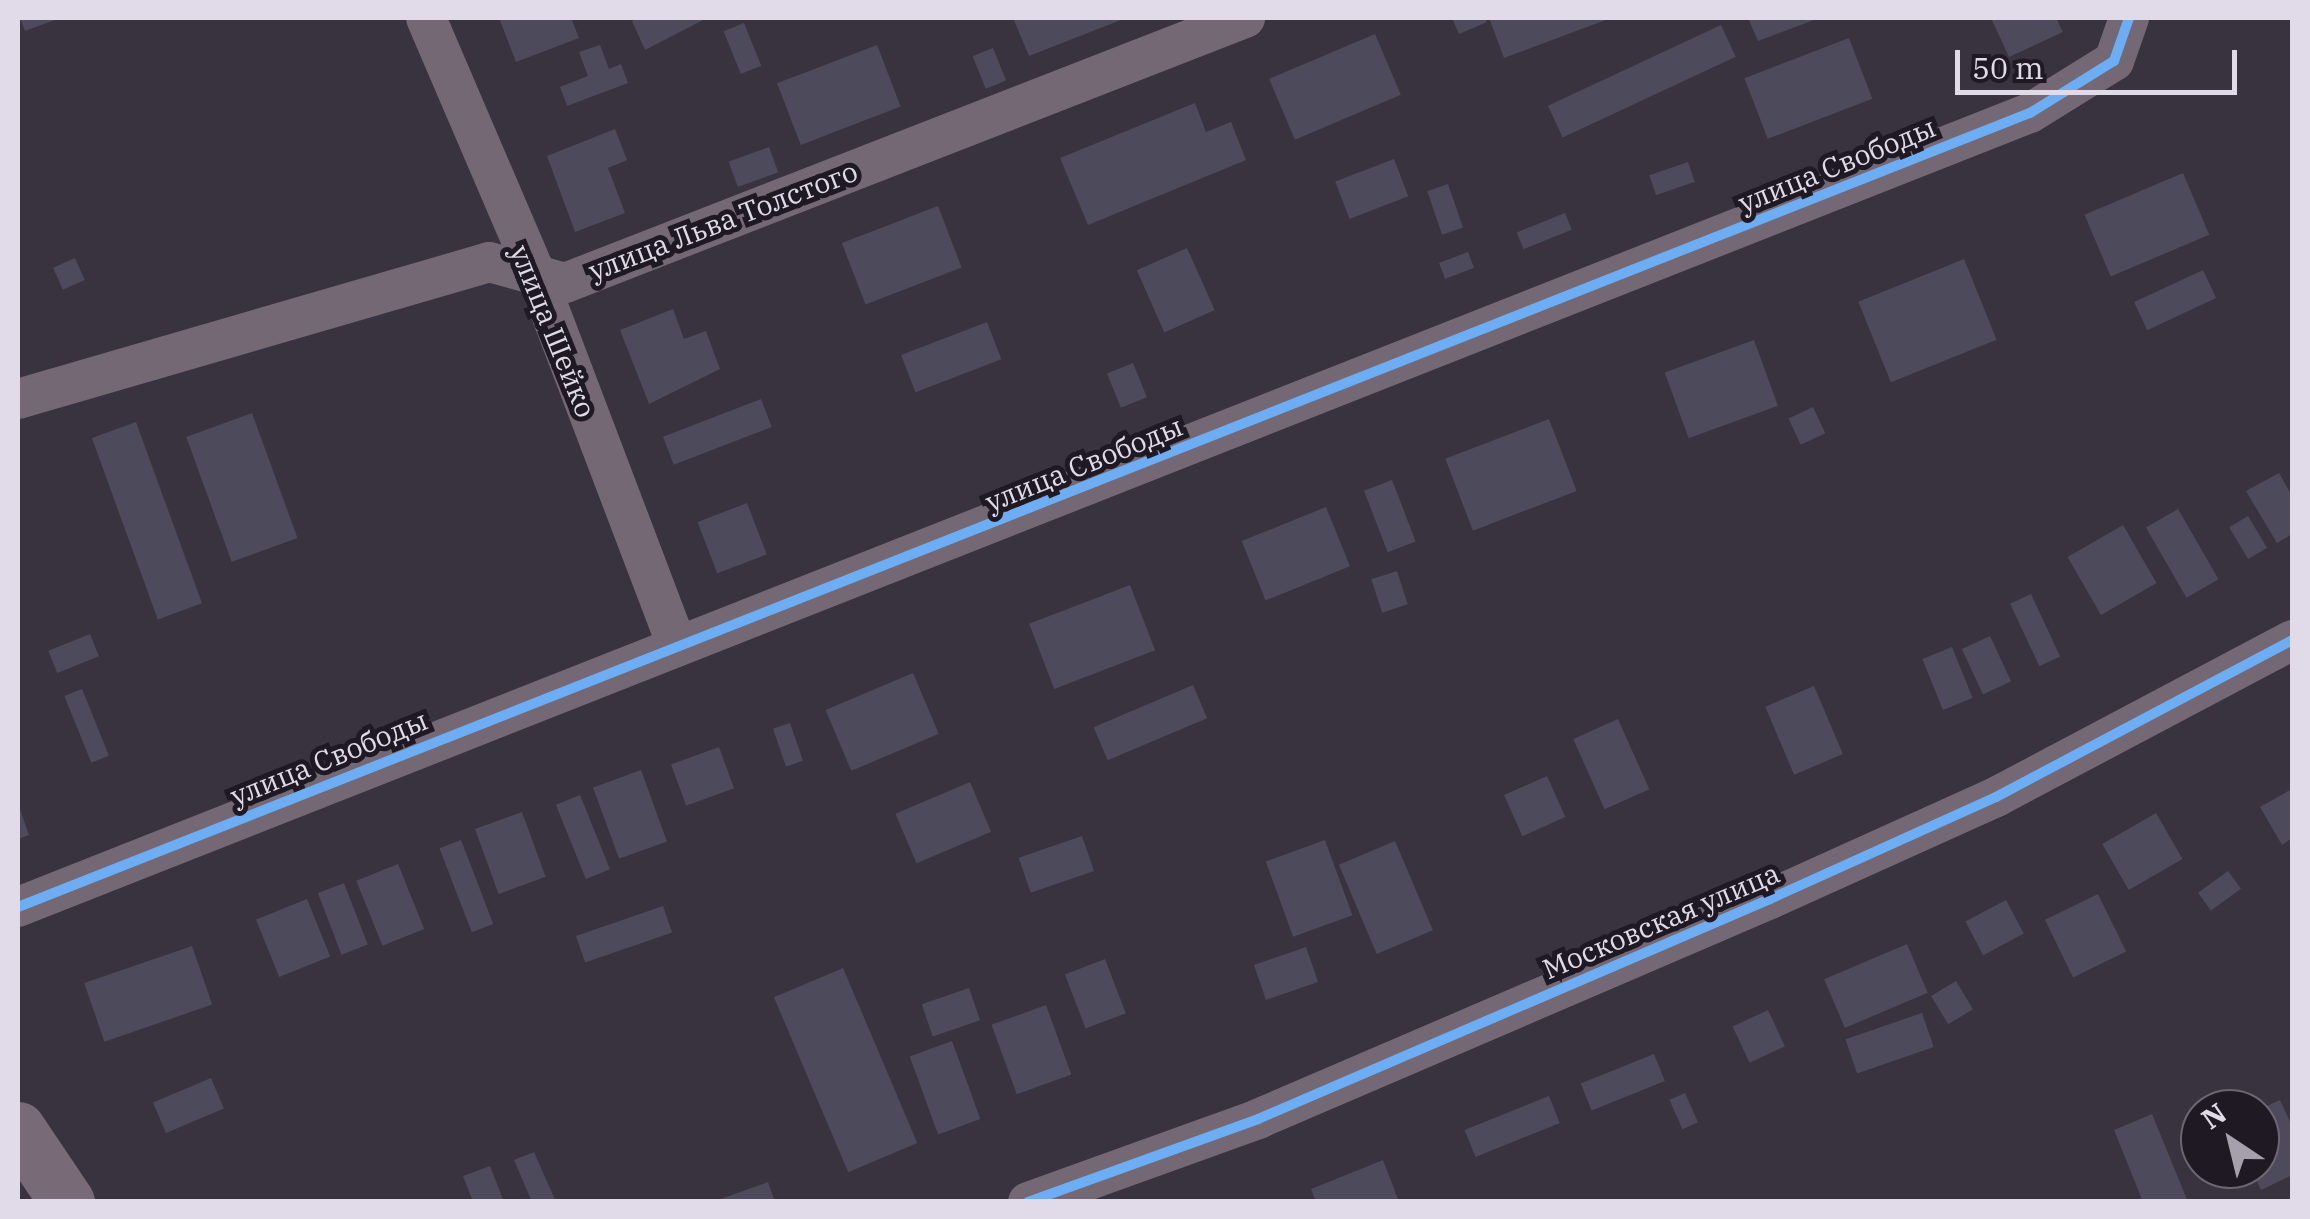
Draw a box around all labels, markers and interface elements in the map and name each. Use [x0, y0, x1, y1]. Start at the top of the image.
scale bar [1960, 30, 2242, 92]
text: 50 m [1972, 48, 2044, 87]
street label: улица Свободы [1733, 110, 1941, 220]
street label: улица Льва Толстого [584, 154, 862, 288]
street label: улица Шейко [503, 240, 603, 422]
street label: улица Свободы [980, 409, 1188, 519]
street label: улица Свободы [225, 703, 433, 813]
street label: Московская улица [1537, 856, 1785, 986]
north arrow [2180, 1089, 2280, 1189]
text: N [2194, 1094, 2233, 1137]

